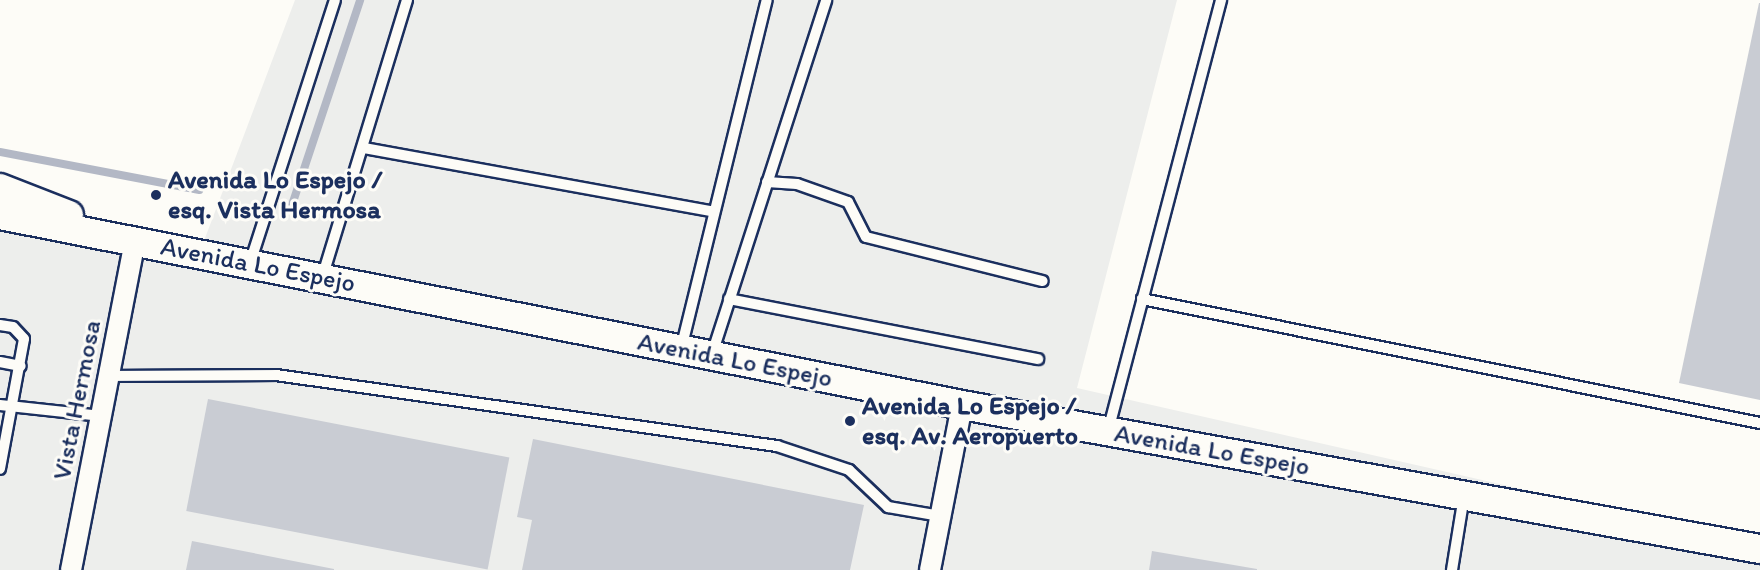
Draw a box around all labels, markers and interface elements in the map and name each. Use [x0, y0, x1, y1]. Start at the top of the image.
place label: Avenida Lo Espejo / esq. Vista Hermosa [168, 164, 383, 225]
marker: Avenida Lo Espejo / esq. Vista Hermosa [149, 188, 163, 202]
street label: Avenida Lo Espejo [158, 231, 358, 299]
street label: Vista Hermosa [46, 318, 108, 482]
street label: Avenida Lo Espejo [635, 326, 835, 394]
place label: Avenida Lo Espejo / esq. Av. Aeropuerto [862, 390, 1078, 452]
marker: Avenida Lo Espejo / esq. Av. Aeropuerto [843, 414, 857, 428]
street label: Avenida Lo Espejo [1112, 417, 1312, 483]

